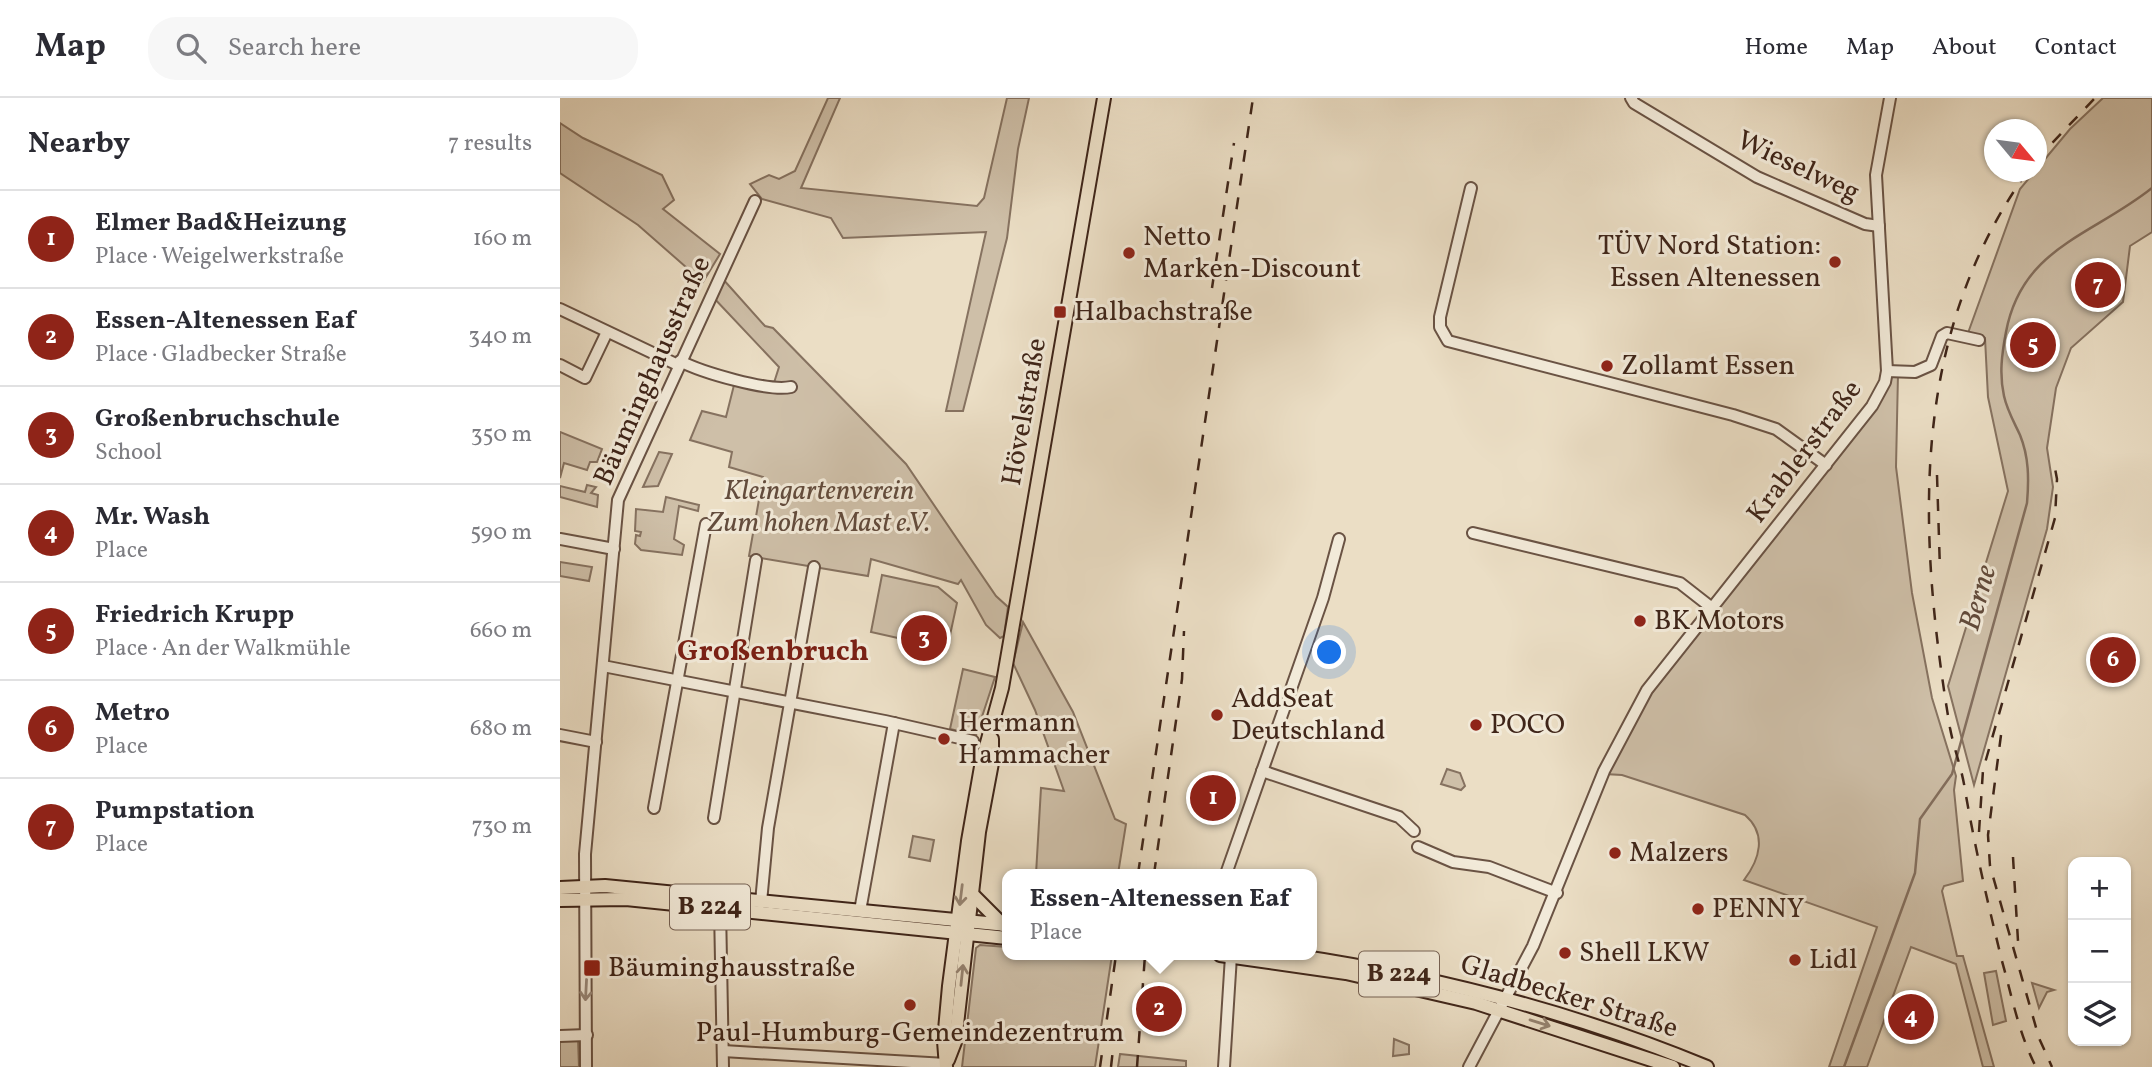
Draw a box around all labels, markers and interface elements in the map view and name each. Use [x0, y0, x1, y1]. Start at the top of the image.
search box [148, 17, 638, 80]
text: Map [35, 25, 106, 71]
icon: search [172, 29, 210, 67]
text: Search here [228, 30, 361, 66]
text: Home [1744, 31, 1808, 65]
text: Map [1846, 31, 1894, 65]
text: About [1932, 31, 1997, 65]
text: Contact [2035, 31, 2117, 65]
north arrow [1984, 119, 2047, 182]
street label: Wieselweg [1730, 122, 1866, 212]
text: Nearby [28, 123, 130, 165]
text: 7 results [448, 128, 532, 160]
text: Elmer Bad&Heizung [95, 205, 346, 241]
place label: Netto Marken-Discount [1143, 218, 1361, 289]
text: 1 [46, 223, 56, 255]
text: 160 m [473, 223, 532, 255]
place label: TÜV Nord Station: Essen Altenessen [1598, 227, 1821, 298]
text: Place · Weigelwerkstraße [95, 241, 344, 273]
marker: Netto Marken-Discount [1121, 245, 1137, 261]
street label: Bäuminghausstraße [585, 250, 721, 492]
marker: TÜV Nord Station: Essen Altenessen [1827, 254, 1843, 270]
pin: 7 [2075, 259, 2121, 311]
place label: Halbachstraße [1074, 293, 1253, 332]
text: Essen-Altenessen Eaf [95, 303, 355, 339]
marker: Halbachstraße [1052, 304, 1068, 320]
pin: 5 [2010, 319, 2056, 371]
text: 2 [45, 321, 57, 353]
text: 340 m [468, 321, 532, 353]
street label: Hövelstraße [993, 335, 1057, 489]
text: Place · Gladbecker Straße [95, 339, 347, 371]
place label: Zollamt Essen [1621, 347, 1795, 386]
marker: Zollamt Essen [1599, 358, 1615, 374]
street label: Krablerstraße [1738, 372, 1872, 532]
text: Großenbruchschule [95, 401, 340, 437]
text: 3 [45, 419, 57, 451]
text: 350 m [471, 419, 532, 451]
text: School [95, 437, 162, 469]
park label: Kleingartenverein Zum hohen Mast e.V. [707, 472, 930, 543]
text: Mr. Wash [95, 499, 210, 535]
text: 4 [44, 517, 58, 549]
text: 590 m [470, 517, 532, 549]
text: Place [95, 535, 148, 567]
water label: Berne [1950, 560, 2008, 636]
text: Friedrich Krupp [95, 597, 294, 633]
place label: BK Motors [1654, 602, 1785, 641]
pin: 3 [901, 612, 947, 664]
marker: BK Motors [1632, 613, 1648, 629]
text: 5 [45, 615, 57, 647]
text: 660 m [470, 615, 532, 647]
district label: Großenbruch [677, 631, 869, 673]
text: Place · An der Walkmühle [95, 633, 351, 665]
pin: 6 [2090, 634, 2136, 686]
your location [1312, 635, 1346, 669]
place label: AddSeat Deutschland [1231, 680, 1386, 751]
text: Metro [95, 695, 170, 731]
place label: Hermann Hammacher [958, 704, 1110, 775]
place label: POCO [1490, 706, 1565, 745]
marker: AddSeat Deutschland [1209, 707, 1225, 723]
text: 6 [45, 713, 57, 745]
text: 680 m [470, 713, 532, 745]
marker: POCO [1468, 717, 1484, 733]
text: Place [95, 731, 148, 763]
marker: Hermann Hammacher [936, 731, 952, 747]
pin: 1 [1190, 772, 1236, 824]
text: Pumpstation [95, 793, 255, 829]
text: 7 [46, 811, 57, 843]
text: 730 m [471, 811, 532, 843]
text: Place [95, 829, 148, 861]
place label: Malzers [1629, 834, 1728, 873]
marker: Malzers [1607, 845, 1623, 861]
map controls [2068, 857, 2131, 1046]
button: + [2068, 857, 2131, 920]
popup [1002, 869, 1317, 960]
text: Essen-Altenessen Eaf [1029, 881, 1290, 917]
one-way arrow [954, 883, 967, 906]
road number: B 224 [670, 884, 750, 930]
place label: PENNY [1712, 890, 1804, 929]
marker: PENNY [1690, 901, 1706, 917]
text: Place [1029, 917, 1082, 949]
button: − [2068, 920, 2131, 983]
place label: Shell LKW [1579, 934, 1710, 973]
place label: Lidl [1809, 941, 1857, 980]
street label: Gladbecker Straße [1456, 945, 1682, 1049]
marker: Shell LKW [1557, 945, 1573, 961]
place label: Bäuminghausstraße [608, 949, 855, 988]
road number: B 224 [1359, 952, 1439, 996]
marker: Lidl [1787, 952, 1803, 968]
marker: Bäuminghausstraße [582, 958, 602, 978]
one-way arrow [956, 964, 969, 987]
one-way arrow [580, 979, 593, 1002]
pin: 2 [1136, 983, 1182, 1035]
button: layers [2068, 983, 2131, 1046]
pin: 4 [1888, 991, 1934, 1043]
marker: Paul-Humburg-Gemeindezentrum [902, 997, 918, 1013]
place label: Paul-Humburg-Gemeindezentrum [696, 1014, 1124, 1053]
one-way arrow [1529, 1018, 1551, 1031]

